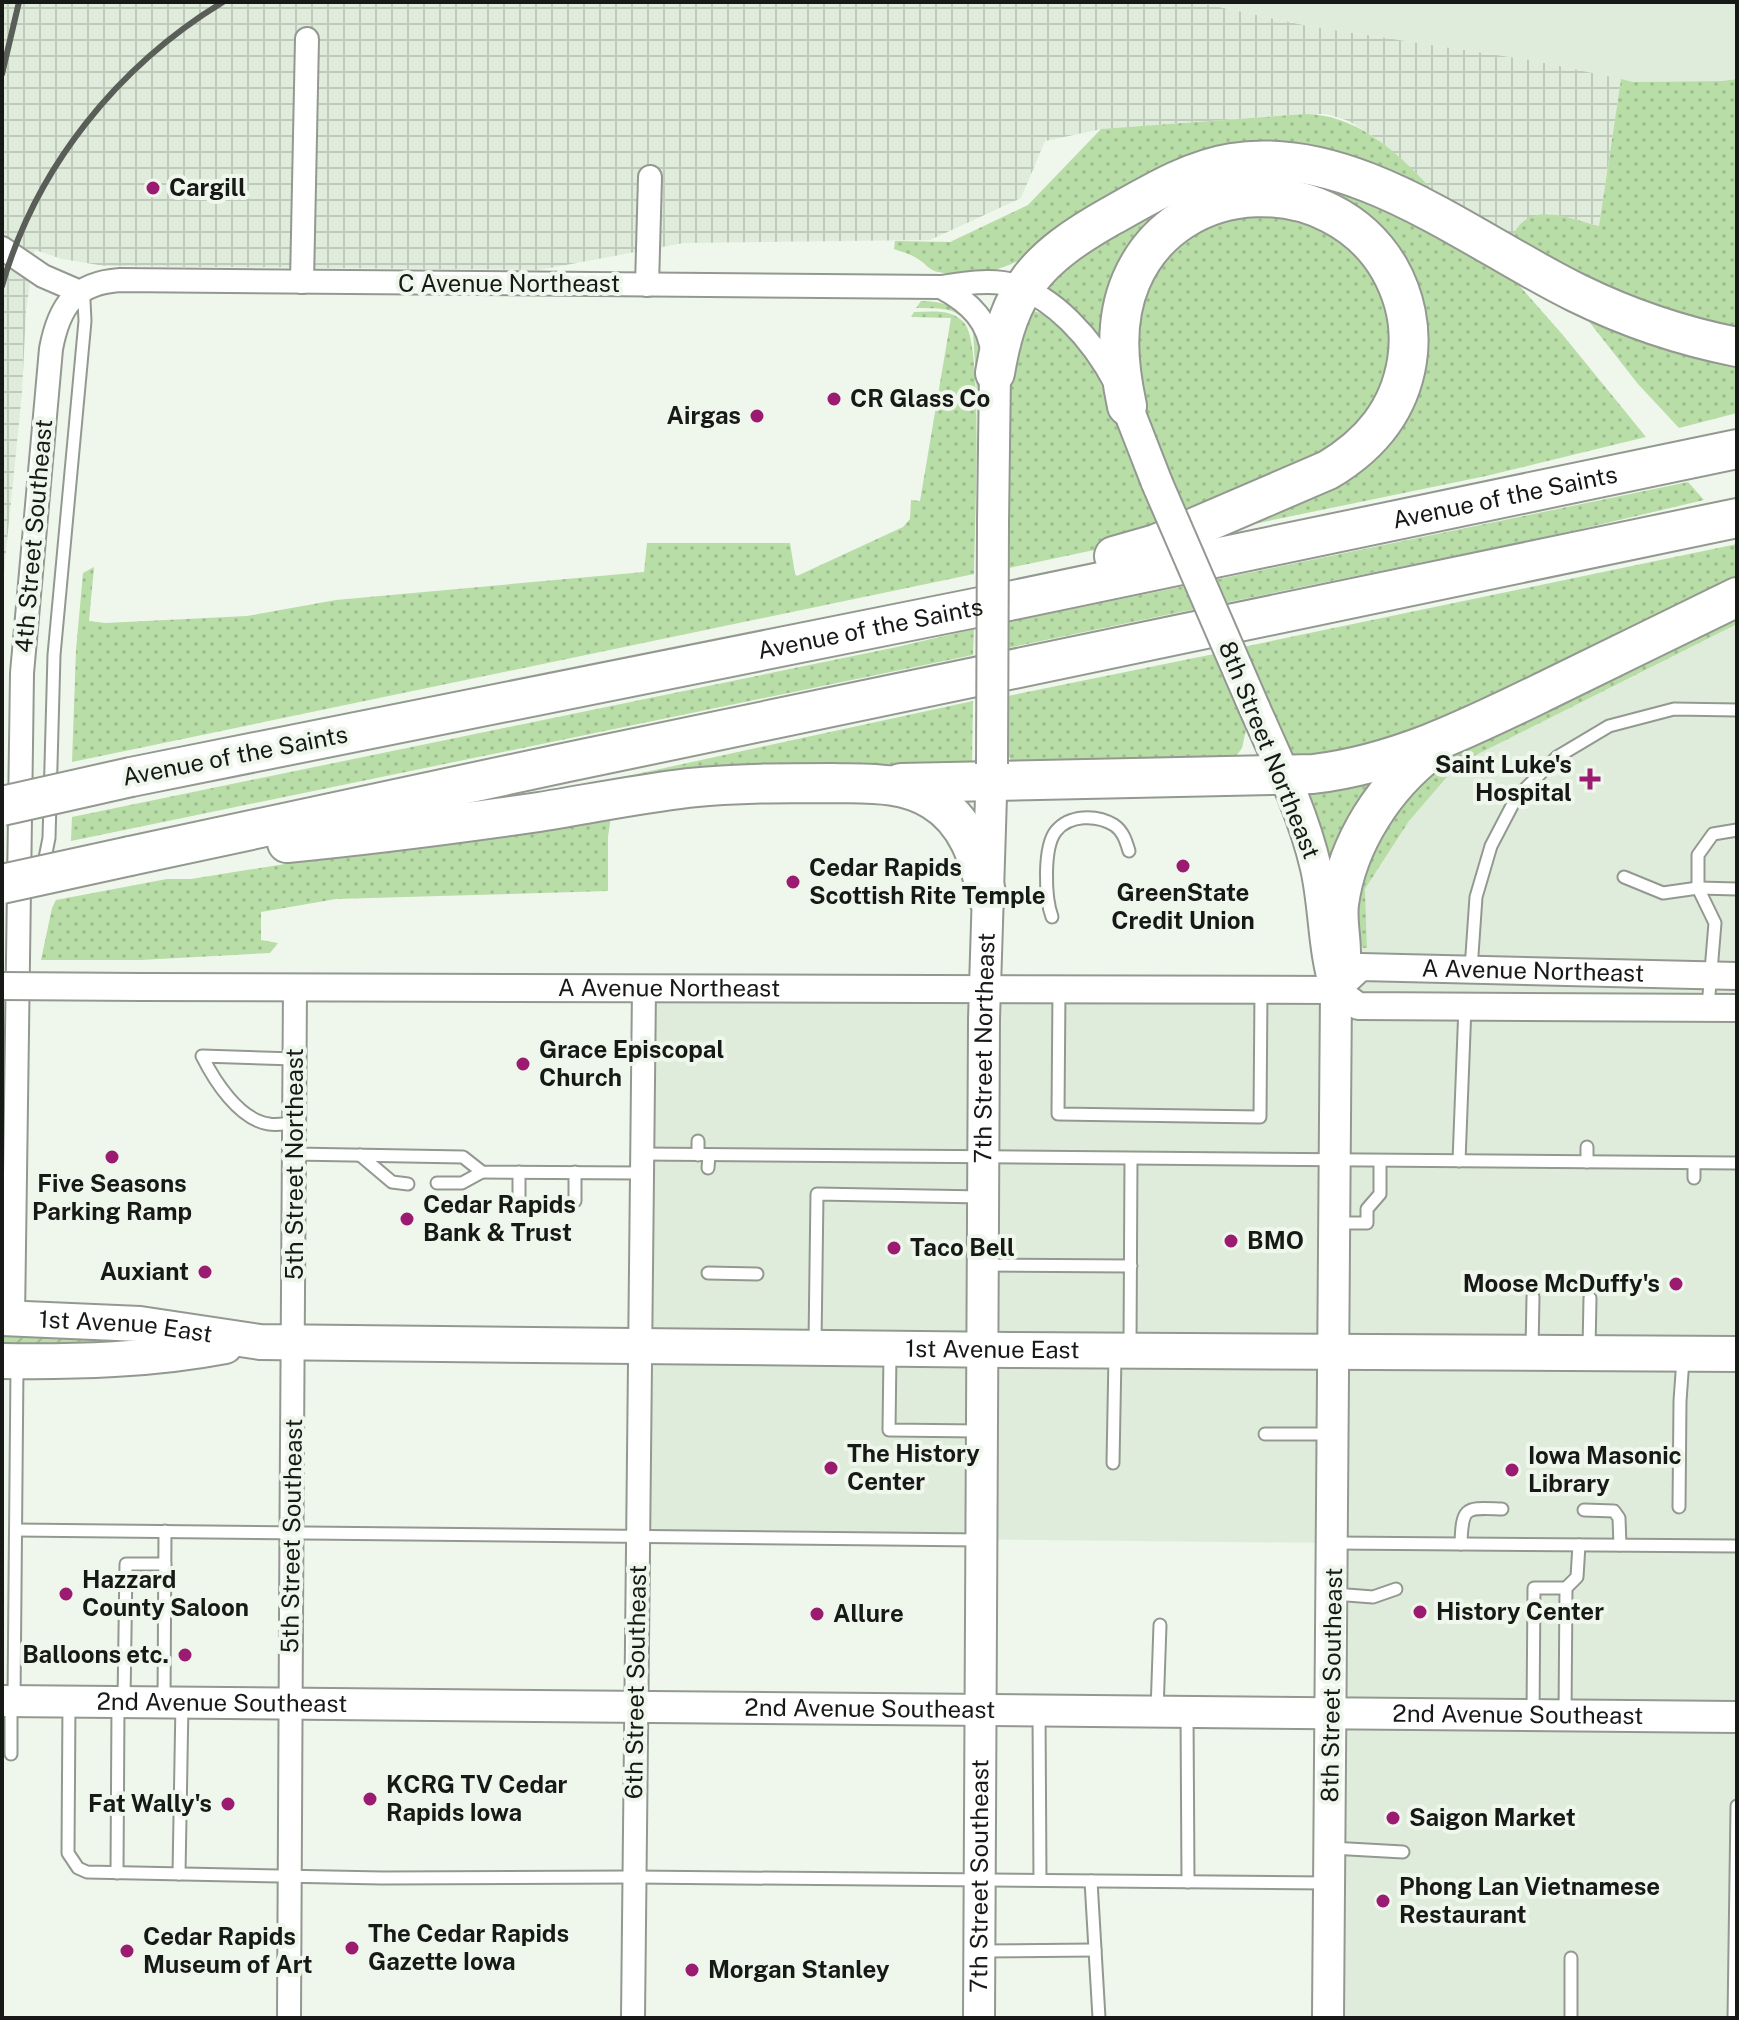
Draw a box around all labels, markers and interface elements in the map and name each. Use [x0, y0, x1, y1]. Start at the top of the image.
place label: Cargill [169, 173, 246, 201]
marker: Cargill [144, 179, 162, 197]
street label: C Avenue Northeast [398, 269, 620, 297]
place label: CR Glass Co [850, 384, 990, 412]
marker: CR Glass Co [825, 390, 843, 408]
place label: Airgas [667, 401, 741, 429]
marker: Airgas [748, 407, 766, 425]
street label: 4th Street Southeast [9, 418, 57, 654]
street label: Avenue of the Saints [1390, 459, 1620, 534]
street label: Avenue of the Saints [755, 592, 985, 664]
street label: 8th Street Northeast [1213, 637, 1326, 862]
street label: Avenue of the Saints [120, 719, 350, 791]
place label: Saint Luke's Hospital [1435, 750, 1572, 806]
marker: Saint Luke's Hospital [1579, 768, 1601, 790]
place label: Cedar Rapids Scottish Rite Temple [809, 853, 1046, 909]
marker: GreenState Credit Union [1174, 857, 1192, 875]
marker: Cedar Rapids Scottish Rite Temple [784, 873, 802, 891]
place label: GreenState Credit Union [1111, 878, 1255, 934]
street label: 7th Street Northeast [968, 932, 1000, 1164]
street label: A Avenue Northeast [1421, 953, 1645, 987]
street label: A Avenue Northeast [558, 973, 780, 1002]
place label: Grace Episcopal Church [539, 1035, 724, 1091]
street label: 5th Street Northeast [280, 1048, 308, 1280]
marker: Grace Episcopal Church [514, 1055, 532, 1073]
marker: Five Seasons Parking Ramp [103, 1148, 121, 1166]
place label: Five Seasons Parking Ramp [32, 1169, 192, 1225]
place label: Cedar Rapids Bank & Trust [423, 1190, 576, 1246]
marker: Cedar Rapids Bank & Trust [398, 1210, 416, 1228]
place label: BMO [1247, 1226, 1304, 1254]
marker: BMO [1222, 1232, 1240, 1250]
place label: Taco Bell [910, 1233, 1015, 1261]
marker: Taco Bell [885, 1239, 903, 1257]
place label: Auxiant [100, 1257, 189, 1285]
marker: Auxiant [196, 1263, 214, 1281]
place label: Moose McDuffy's [1463, 1269, 1660, 1297]
marker: Moose McDuffy's [1667, 1275, 1685, 1293]
street label: 1st Avenue East [38, 1305, 214, 1348]
street label: 1st Avenue East [905, 1334, 1080, 1363]
street label: 5th Street Southeast [275, 1418, 307, 1654]
place label: The History Center [847, 1439, 980, 1495]
place label: Iowa Masonic Library [1528, 1441, 1682, 1497]
marker: The History Center [822, 1459, 840, 1477]
marker: Iowa Masonic Library [1503, 1461, 1521, 1479]
place label: Hazzard County Saloon [82, 1565, 249, 1621]
street label: 6th Street Southeast [619, 1565, 651, 1799]
street label: 8th Street Southeast [1315, 1567, 1347, 1803]
marker: Hazzard County Saloon [57, 1585, 75, 1603]
place label: History Center [1436, 1597, 1604, 1625]
place label: Allure [833, 1599, 904, 1627]
marker: History Center [1411, 1603, 1429, 1621]
marker: Allure [808, 1605, 826, 1623]
place label: Balloons etc. [22, 1640, 169, 1668]
marker: Balloons etc. [176, 1646, 194, 1664]
street label: 2nd Avenue Southeast [96, 1687, 348, 1717]
street label: 2nd Avenue Southeast [744, 1693, 996, 1723]
street label: 2nd Avenue Southeast [1392, 1699, 1644, 1729]
street label: 7th Street Southeast [964, 1759, 993, 1993]
place label: KCRG TV Cedar Rapids Iowa [386, 1770, 568, 1826]
place label: Fat Wally's [88, 1789, 212, 1817]
marker: KCRG TV Cedar Rapids Iowa [361, 1790, 379, 1808]
marker: Fat Wally's [219, 1795, 237, 1813]
place label: Saigon Market [1409, 1803, 1576, 1831]
marker: Saigon Market [1384, 1809, 1402, 1827]
place label: Phong Lan Vietnamese Restaurant [1399, 1872, 1660, 1928]
marker: Phong Lan Vietnamese Restaurant [1374, 1892, 1392, 1910]
place label: The Cedar Rapids Gazette Iowa [368, 1919, 569, 1975]
place label: Cedar Rapids Museum of Art [143, 1922, 312, 1978]
marker: The Cedar Rapids Gazette Iowa [343, 1939, 361, 1957]
marker: Cedar Rapids Museum of Art [118, 1942, 136, 1960]
place label: Morgan Stanley [708, 1955, 890, 1983]
marker: Morgan Stanley [683, 1961, 701, 1979]

